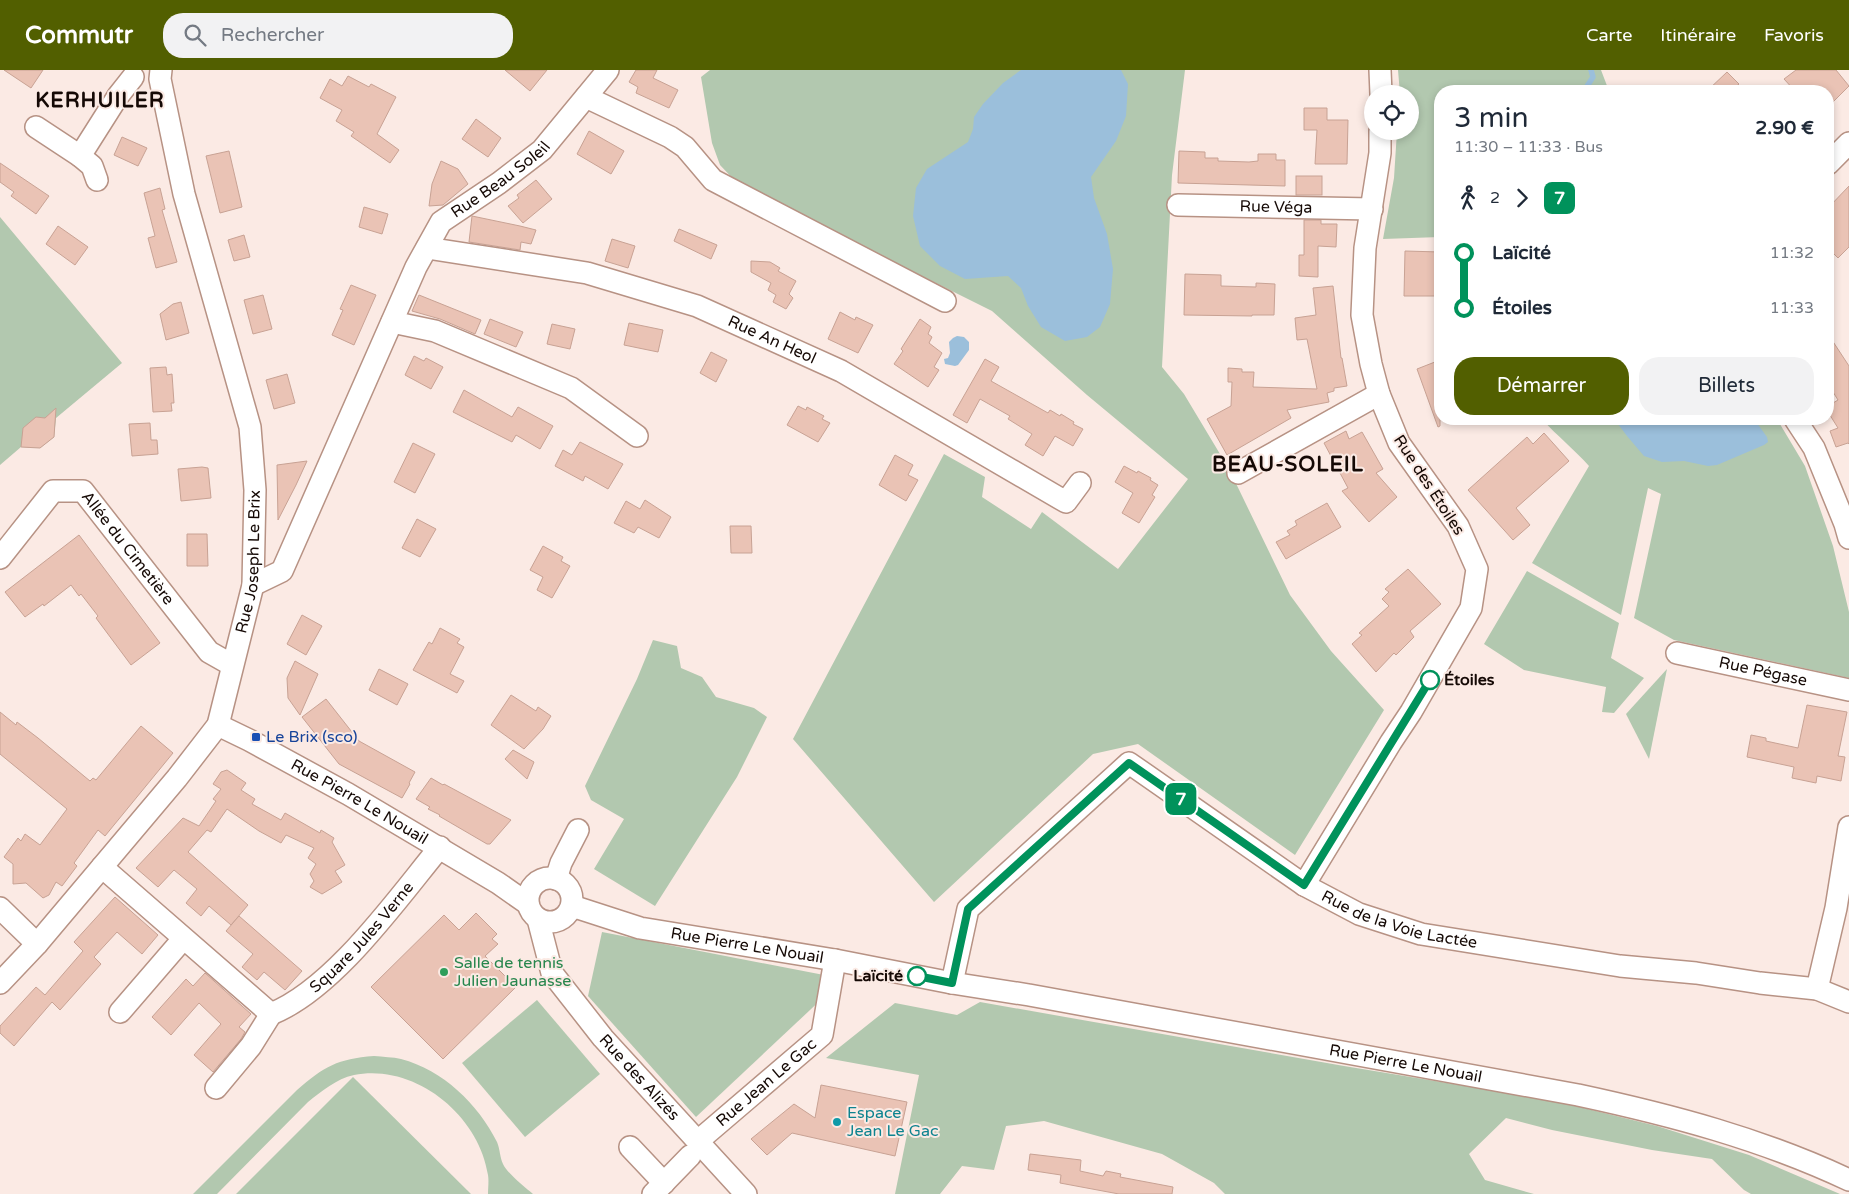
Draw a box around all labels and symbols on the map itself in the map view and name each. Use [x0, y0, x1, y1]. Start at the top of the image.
district label: KERHUILER [35, 88, 165, 113]
street label: Rue Beau Soleil [447, 137, 555, 222]
street label: Rue Véga [1239, 196, 1313, 218]
street label: Rue An Heol [725, 311, 819, 368]
street label: Rue des Étoiles [1389, 431, 1469, 539]
district label: BEAU-SOLEIL [1212, 452, 1364, 477]
street label: Allée du Cimetière [77, 487, 178, 609]
street label: Rue Joseph Le Brix [231, 490, 265, 635]
street label: Rue Pégase [1717, 652, 1809, 691]
marker: Étoiles [1420, 670, 1440, 690]
place label: Étoiles [1444, 670, 1495, 690]
place label: Le Brix (sco) [266, 727, 358, 747]
marker: Le Brix (sco) [250, 731, 262, 743]
street label: Rue Pierre Le Nouail [287, 755, 432, 849]
line badge: 7 [1165, 783, 1197, 815]
street label: Square Jules Verne [306, 878, 418, 997]
street label: Rue de la Voie Lactée [1318, 886, 1479, 953]
street label: Rue Pierre Le Nouail [669, 923, 825, 968]
place label: Salle de tennis Julien Jaunasse [454, 953, 571, 991]
marker: Salle de tennis Julien Jaunasse [438, 966, 450, 978]
place label: Laïcité [853, 966, 903, 986]
marker: Laïcité [907, 966, 927, 986]
street label: Rue des Alizés [595, 1030, 684, 1125]
street label: Rue Jean Le Gac [712, 1034, 821, 1131]
street label: Rue Pierre Le Nouail [1328, 1040, 1484, 1087]
place label: Espace Jean Le Gac [847, 1103, 938, 1141]
marker: Espace Jean Le Gac [831, 1116, 843, 1128]

